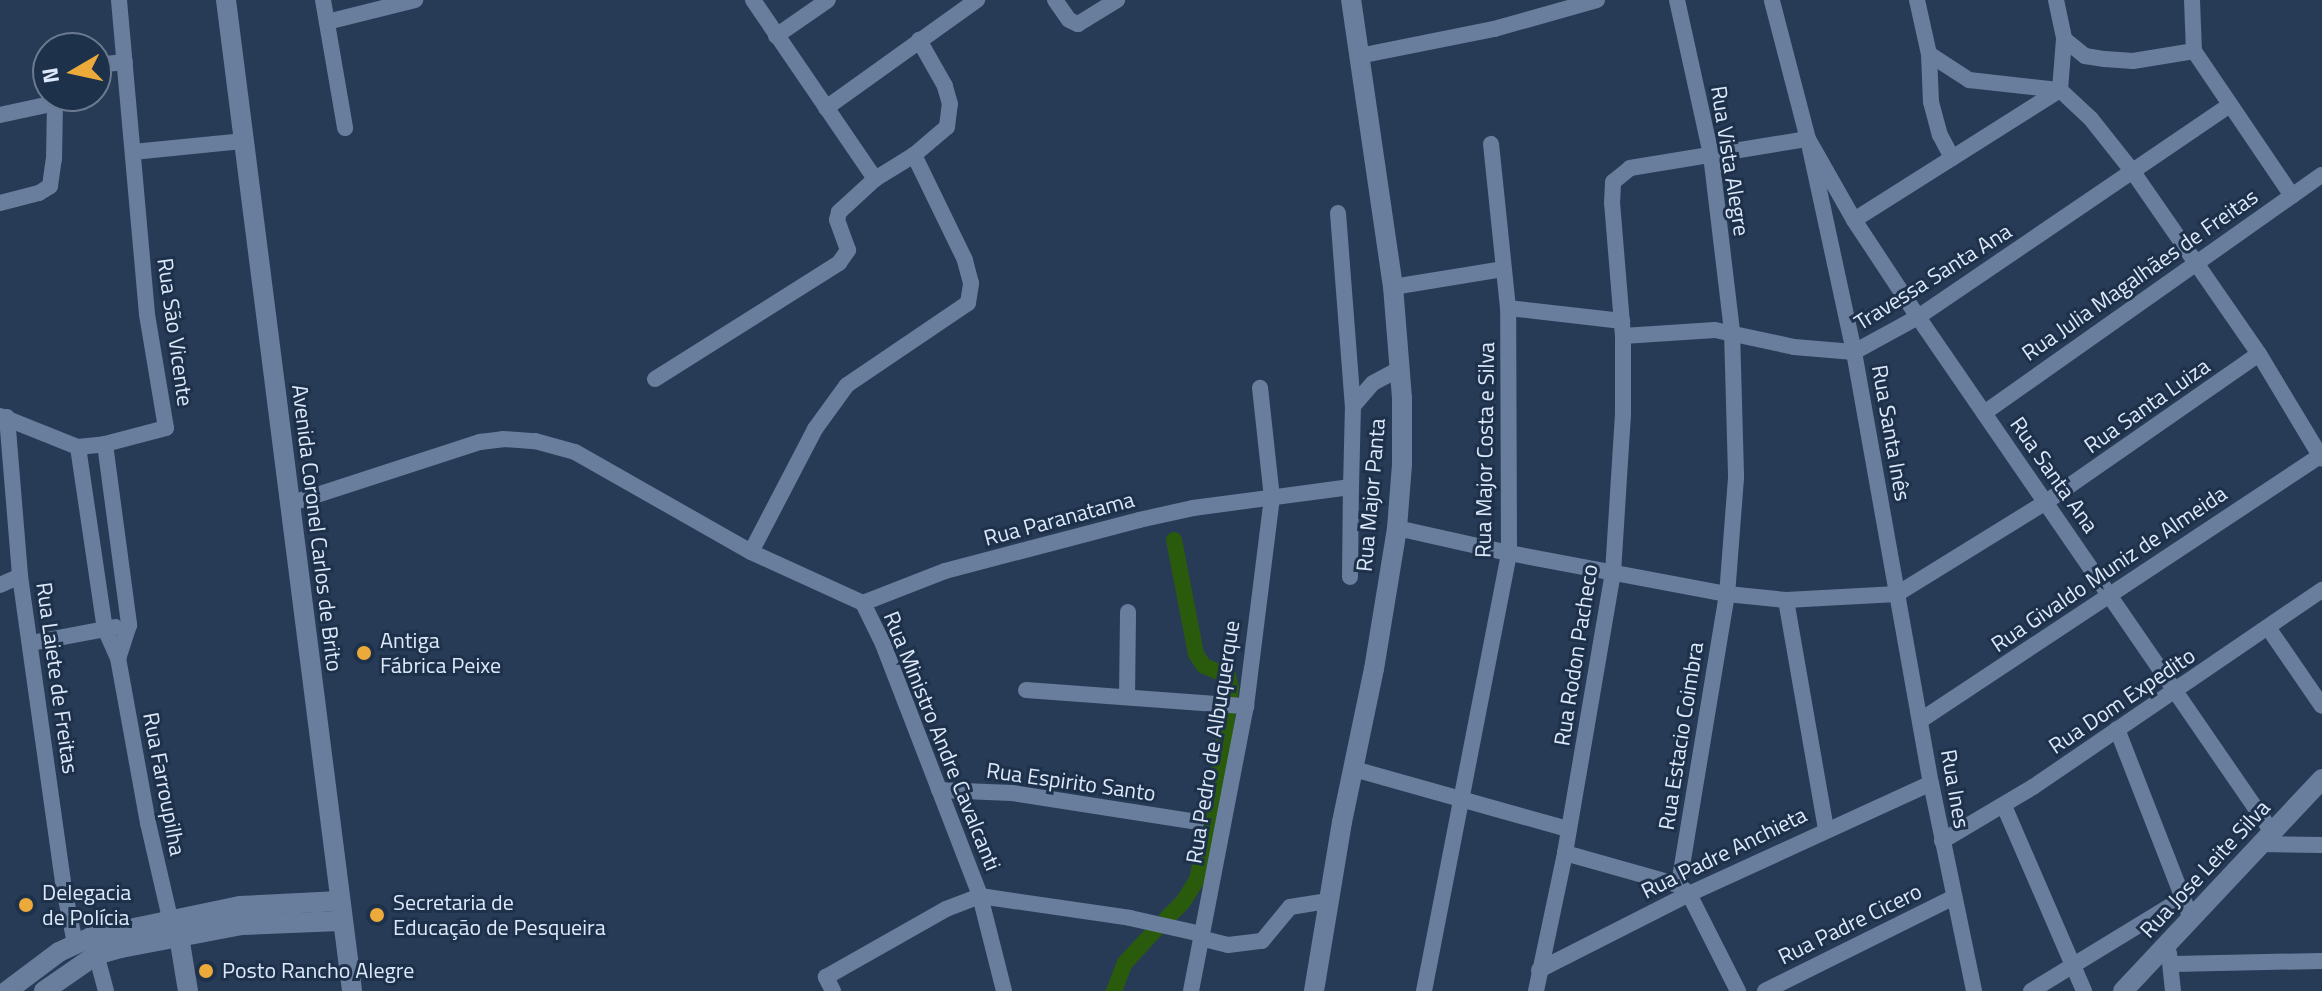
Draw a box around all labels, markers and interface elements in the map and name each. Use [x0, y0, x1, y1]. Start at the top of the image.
north arrow [32, 32, 112, 112]
text: N [32, 65, 68, 86]
street label: Rua Vista Alegre [1705, 84, 1755, 238]
street label: Rua Julia Magalhães de Freitas [2017, 183, 2263, 367]
street label: Travessa Santa Ana [1850, 218, 2016, 336]
street label: Rua São Vicente [152, 256, 198, 408]
street label: Rua Major Costa e Silva [1470, 342, 1500, 558]
street label: Rua Santa Luiza [2079, 353, 2215, 459]
street label: Rua Santa Inês [1866, 363, 1916, 503]
street label: Avenida Coronel Carlos de Brito [286, 383, 348, 673]
street label: Rua Santa Ana [2004, 412, 2104, 538]
street label: Rua Major Panta [1351, 417, 1391, 573]
street label: Rua Givaldo Muniz de Almeida [1986, 480, 2232, 658]
street label: Rua Paranatama [981, 486, 1137, 552]
street label: Rua Rodon Pacheco [1549, 562, 1603, 748]
street label: Rua Laiete de Freitas [30, 581, 84, 775]
street label: Rua Ministro Andre Cavalcanti [878, 608, 1006, 874]
street label: Rua Pedro de Albuquerque [1181, 619, 1245, 865]
place label: Antiga Fábrica Peixe [380, 627, 501, 678]
street label: Rua Estacio Coimbra [1653, 640, 1709, 832]
street label: Rua Dom Expedito [2044, 642, 2200, 760]
marker: Antiga Fábrica Peixe [355, 644, 373, 662]
street label: Rua Farroupilha [137, 710, 191, 858]
street label: Rua Ines [1935, 748, 1975, 830]
street label: Rua Espirito Santo [985, 757, 1157, 807]
street label: Rua Jose Leite Silva [2135, 795, 2275, 943]
street label: Rua Padre Anchieta [1637, 801, 1811, 905]
street label: Rua Padre Cicero [1774, 878, 1926, 970]
place label: Delegacia de Polícia [42, 879, 131, 930]
place label: Secretaria de Educação de Pesqueira [393, 889, 606, 940]
marker: Delegacia de Polícia [17, 896, 35, 914]
marker: Secretaria de Educação de Pesqueira [368, 906, 386, 924]
place label: Posto Rancho Alegre [222, 958, 414, 984]
marker: Posto Rancho Alegre [197, 962, 215, 980]

